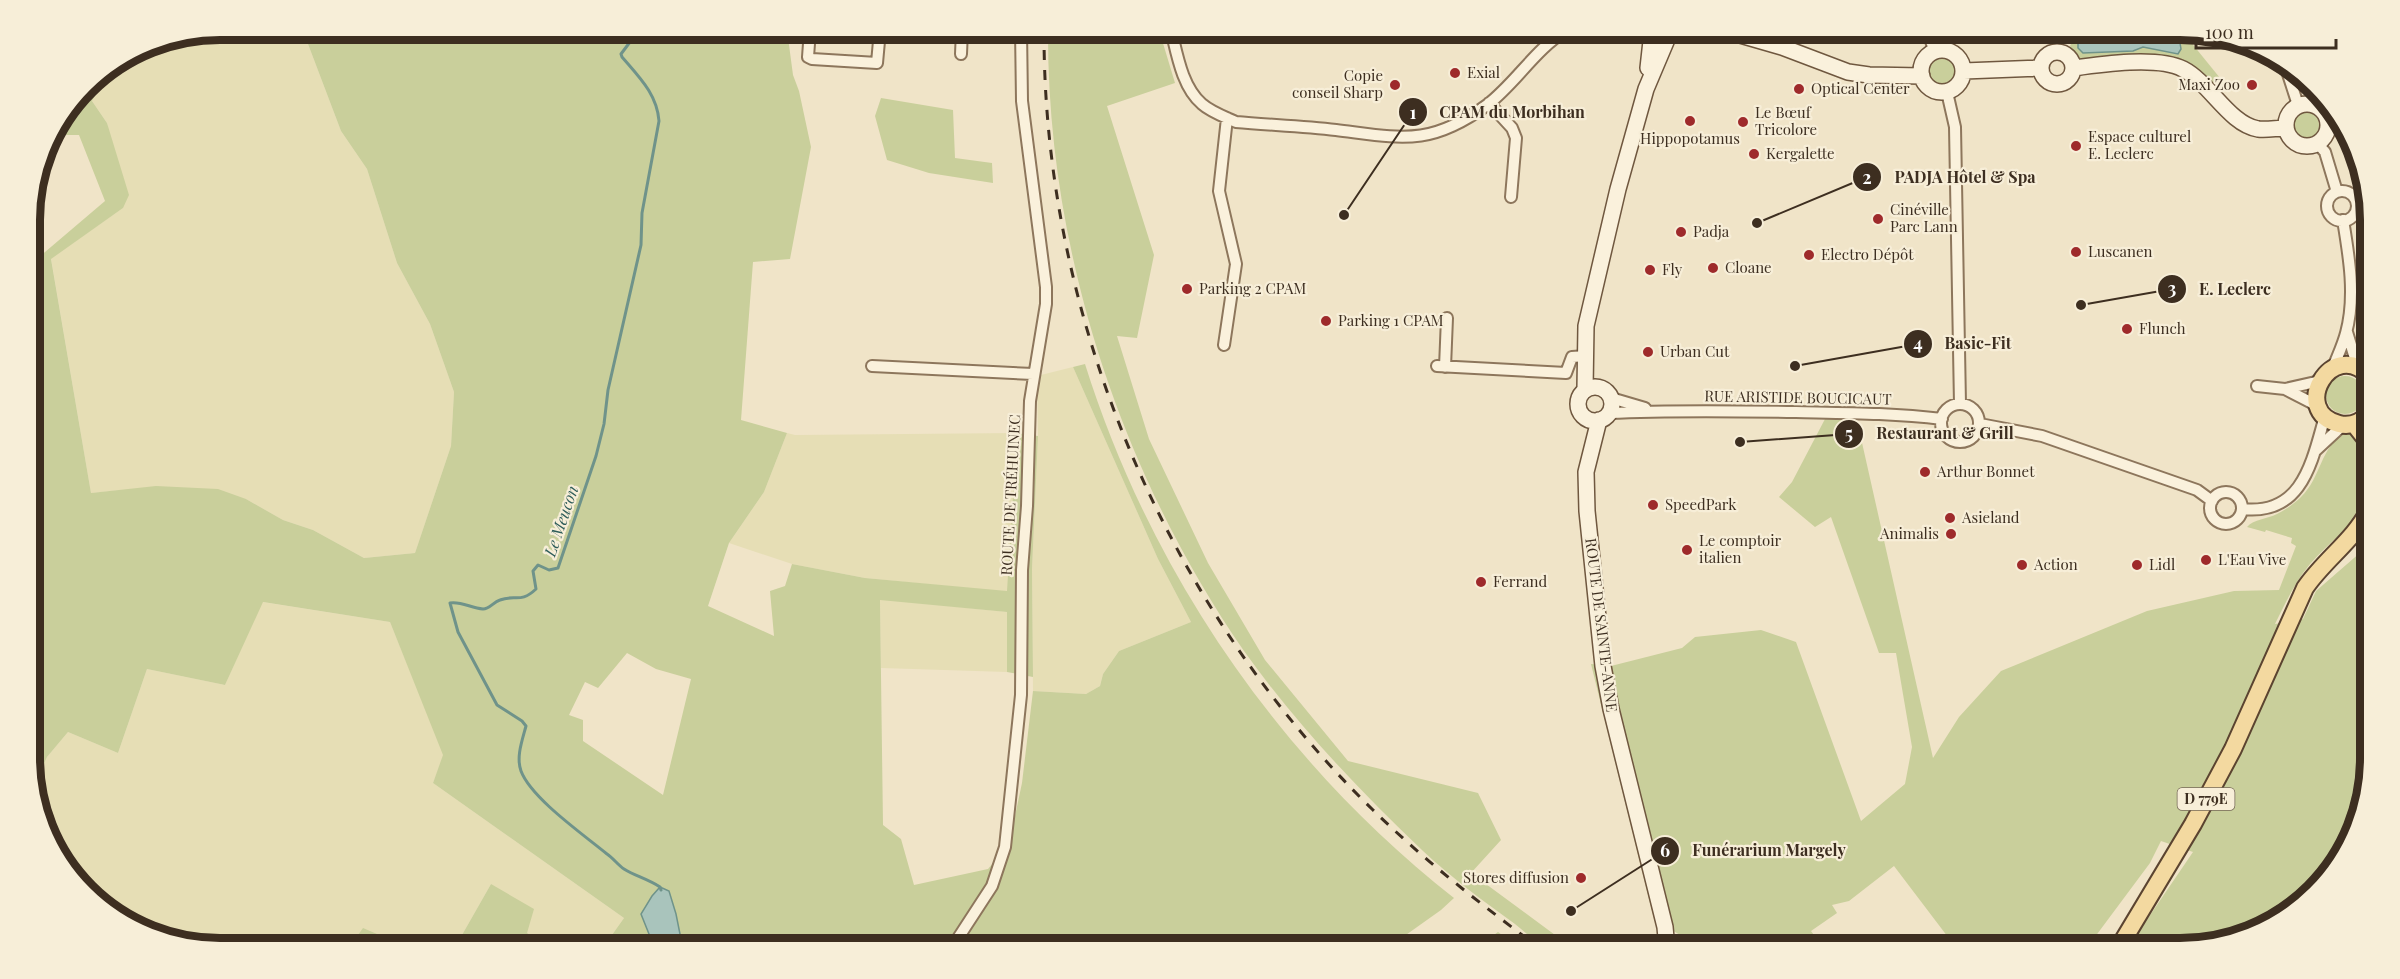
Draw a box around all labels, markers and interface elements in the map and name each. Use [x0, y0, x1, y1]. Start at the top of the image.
scale bar [2196, 12, 2336, 50]
text: 100 m [2205, 20, 2254, 44]
place label: Exial [1467, 62, 1500, 82]
place label: Copie conseil Sharp [1292, 65, 1383, 102]
marker: Exial [1448, 66, 1462, 80]
place label: Maxi Zoo [2178, 74, 2240, 94]
marker: Copie conseil Sharp [1388, 78, 1402, 92]
place label: Optical Center [1811, 78, 1910, 98]
marker: Maxi Zoo [2245, 78, 2259, 92]
marker: Optical Center [1792, 82, 1806, 96]
callout: CPAM du Morbihan [1398, 95, 1597, 129]
text: 1 [1410, 100, 1417, 124]
text: CPAM du Morbihan [1439, 101, 1585, 122]
place label: Le Bœuf Tricolore [1755, 102, 1817, 139]
marker: Hippopotamus [1683, 114, 1697, 128]
marker: Le Bœuf Tricolore [1736, 115, 1750, 129]
place label: Espace culturel E. Leclerc [2088, 126, 2191, 163]
place label: Hippopotamus [1640, 128, 1740, 148]
marker: Espace culturel E. Leclerc [2069, 139, 2083, 153]
place label: Kergalette [1766, 143, 1835, 163]
marker: Kergalette [1747, 147, 1761, 161]
callout: PADJA Hôtel & Spa [1852, 160, 2047, 194]
text: 2 [1862, 165, 1872, 189]
text: PADJA Hôtel & Spa [1894, 166, 2036, 187]
place label: Cinéville Parc Lann [1890, 199, 1958, 236]
marker: Cinéville Parc Lann [1871, 212, 1885, 226]
place label: Padja [1693, 221, 1730, 241]
marker: Padja [1674, 225, 1688, 239]
place label: Luscanen [2088, 241, 2153, 261]
place label: Electro Dépôt [1821, 244, 1914, 264]
marker: Luscanen [2069, 245, 2083, 259]
marker: Electro Dépôt [1802, 248, 1816, 262]
place label: Cloane [1725, 257, 1772, 277]
place label: Fly [1662, 259, 1683, 279]
marker: Cloane [1706, 261, 1720, 275]
marker: Fly [1643, 263, 1657, 277]
callout: E. Leclerc [2157, 272, 2283, 306]
text: 3 [2168, 276, 2177, 300]
place label: Parking 2 CPAM [1199, 278, 1306, 298]
text: E. Leclerc [2199, 278, 2271, 299]
marker: Parking 2 CPAM [1180, 282, 1194, 296]
place label: Parking 1 CPAM [1338, 310, 1444, 330]
marker: Parking 1 CPAM [1319, 314, 1333, 328]
place label: Flunch [2139, 318, 2186, 338]
marker: Flunch [2120, 322, 2134, 336]
callout: Basic-Fit [1903, 327, 2024, 361]
text: 4 [1913, 331, 1923, 355]
text: Basic-Fit [1944, 332, 2012, 353]
place label: Urban Cut [1660, 341, 1730, 361]
marker: Urban Cut [1641, 345, 1655, 359]
street label: RUE ARISTIDE BOUCICAUT [1704, 385, 1892, 409]
street label: ROUTE DE TRÉHUINEC [996, 414, 1024, 576]
callout: Restaurant & Grill [1834, 417, 2026, 451]
text: 5 [1845, 421, 1853, 445]
text: Restaurant & Grill [1876, 422, 2014, 443]
place label: Arthur Bonnet [1936, 461, 2035, 481]
marker: Arthur Bonnet [1918, 465, 1932, 479]
water label: Le Meucon [538, 483, 582, 560]
place label: SpeedPark [1665, 494, 1737, 514]
marker: SpeedPark [1646, 498, 1660, 512]
place label: Asieland [1961, 507, 2020, 527]
marker: Asieland [1943, 511, 1957, 525]
place label: Animalis [1879, 523, 1939, 543]
marker: Animalis [1944, 527, 1958, 541]
place label: Le comptoir italien [1699, 530, 1782, 567]
street label: ROUTE DE SAINTE-ANNE [1581, 537, 1623, 713]
marker: Le comptoir italien [1680, 543, 1694, 557]
place label: L'Eau Vive [2218, 549, 2286, 569]
marker: L'Eau Vive [2199, 553, 2213, 567]
place label: Action [2033, 554, 2078, 574]
place label: Lidl [2149, 554, 2175, 574]
marker: Action [2015, 558, 2029, 572]
marker: Lidl [2130, 558, 2144, 572]
place label: Ferrand [1493, 571, 1548, 591]
marker: Ferrand [1474, 575, 1488, 589]
road number: D 779E [2178, 788, 2234, 810]
callout: Funérarium Margely [1650, 834, 1858, 868]
text: 6 [1660, 838, 1670, 862]
text: Funérarium Margely [1692, 839, 1846, 860]
place label: Stores diffusion [1463, 867, 1569, 887]
marker: Stores diffusion [1574, 871, 1588, 885]

